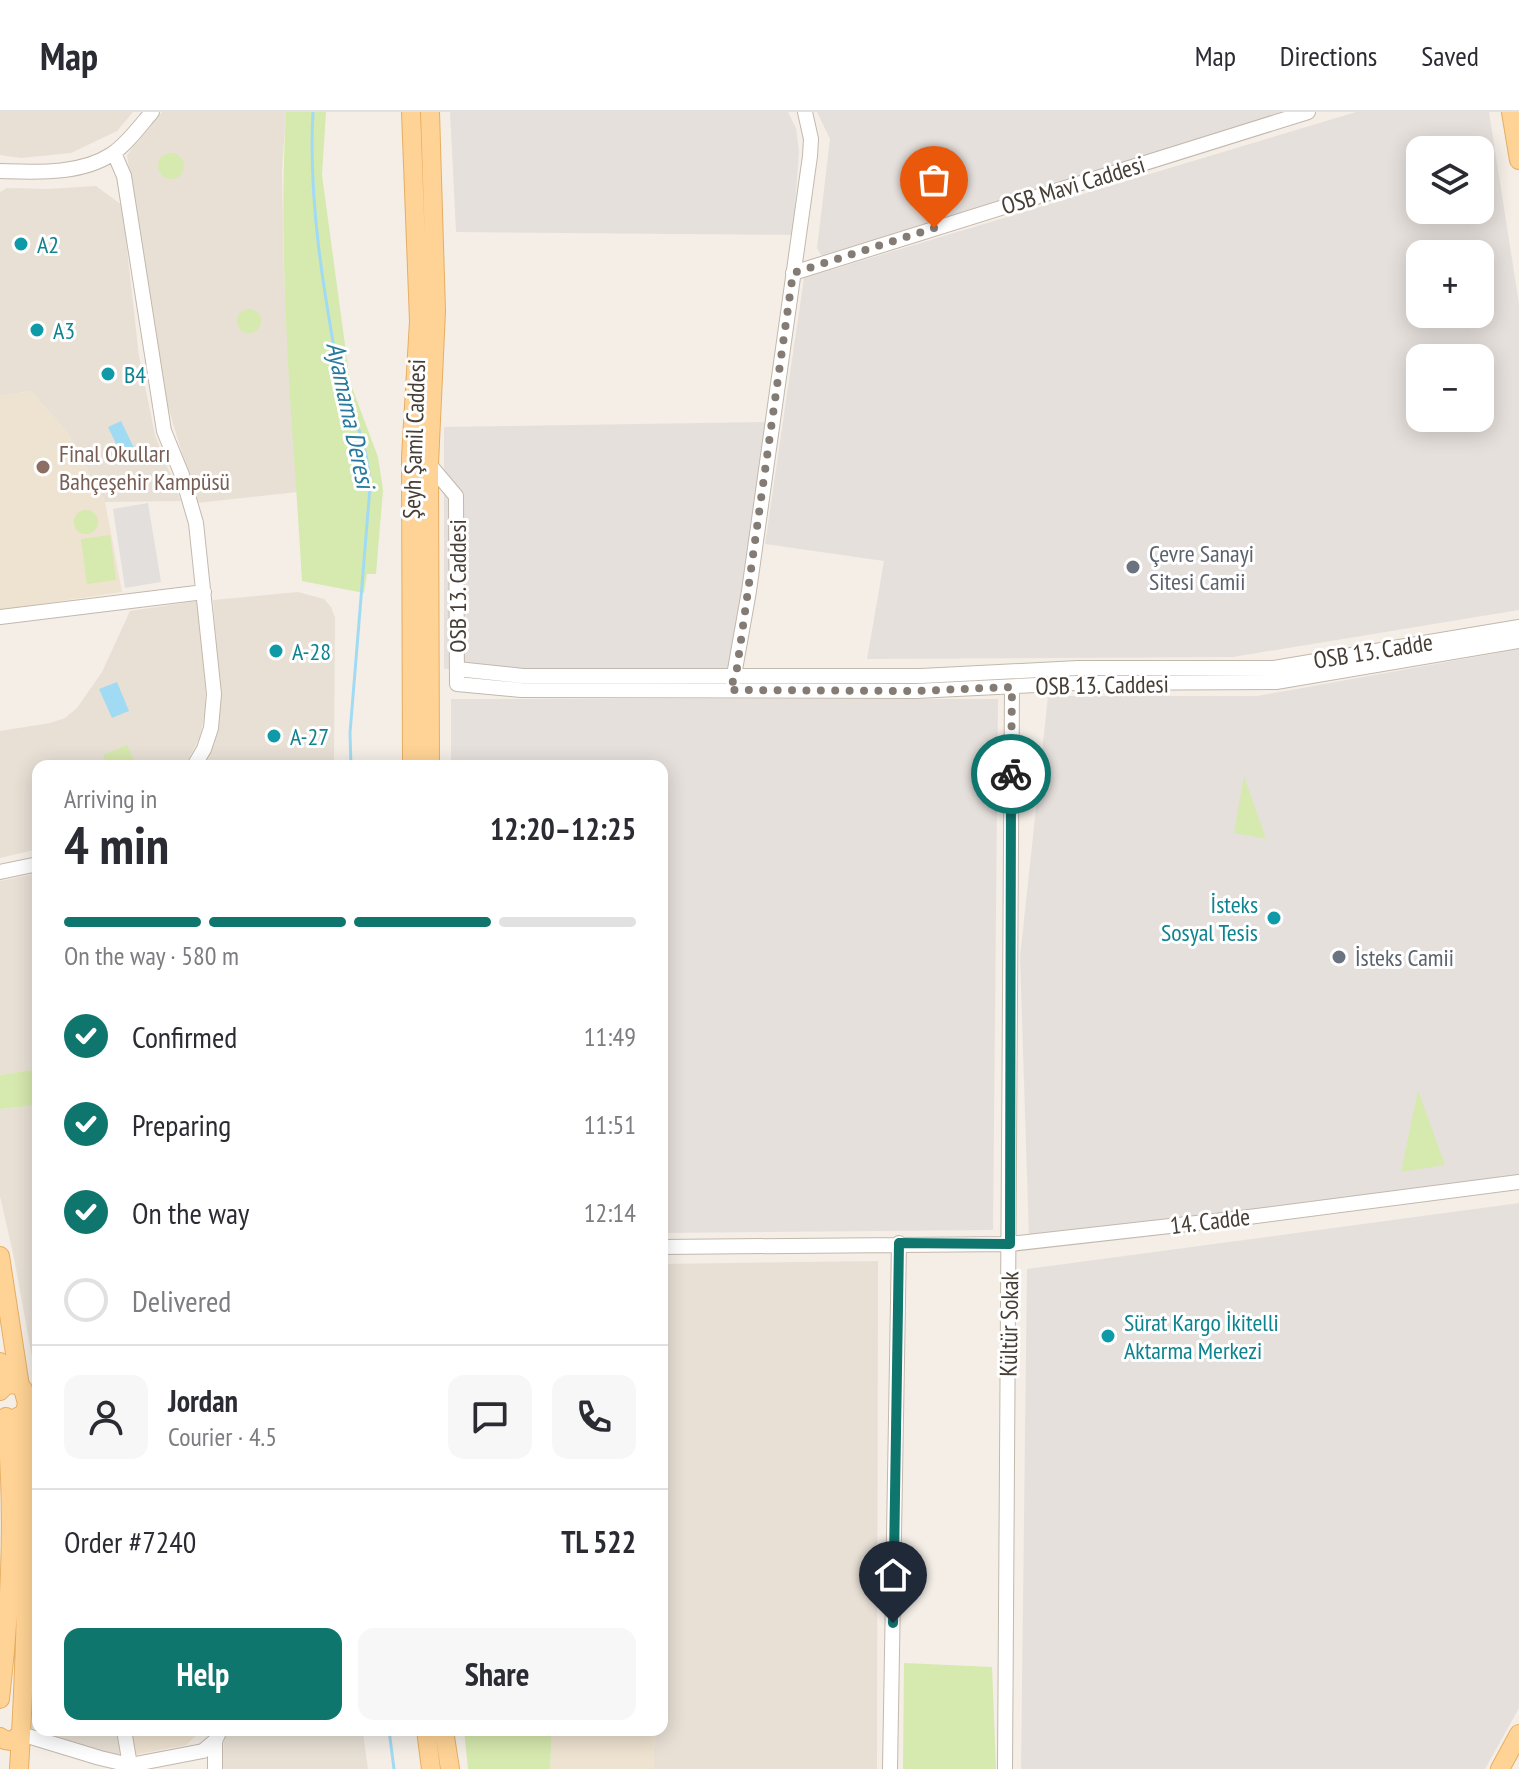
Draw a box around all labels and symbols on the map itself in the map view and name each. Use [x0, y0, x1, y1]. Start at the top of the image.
pin [900, 146, 968, 228]
street label: OSB Mavi Caddesi [997, 148, 1149, 222]
place label: A2 [37, 229, 59, 260]
marker: A2 [12, 235, 30, 253]
place label: A3 [53, 315, 75, 346]
marker: A3 [28, 321, 46, 339]
water label: Ayamama Deresi [319, 339, 383, 494]
street label: Şeyh Şamil Caddesi [396, 358, 432, 520]
place label: B4 [124, 359, 146, 390]
marker: B4 [99, 365, 117, 383]
place label: Final Okulları Bahçeşehir Kampüsü [59, 438, 230, 497]
marker: Final Okulları Bahçeşehir Kampüsü [34, 458, 52, 476]
street label: OSB 13. Caddesi [442, 519, 473, 653]
place label: Çevre Sanayi Sitesi Camii [1149, 538, 1254, 597]
marker: Çevre Sanayi Sitesi Camii [1124, 558, 1142, 576]
street label: OSB 13. Cadde [1311, 626, 1435, 676]
place label: A-28 [292, 636, 331, 667]
marker: A-28 [267, 642, 285, 660]
street label: OSB 13. Caddesi [1035, 668, 1169, 702]
place label: A-27 [290, 721, 329, 752]
marker: A-27 [265, 727, 283, 745]
courier [971, 734, 1051, 814]
place label: İsteks Sosyal Tesis [1161, 889, 1258, 948]
marker: İsteks Sosyal Tesis [1265, 909, 1283, 927]
place label: İsteks Camii [1355, 942, 1454, 973]
marker: İsteks Camii [1330, 948, 1348, 966]
street label: 14. Cadde [1168, 1201, 1252, 1241]
street label: Kültür Sokak [993, 1270, 1025, 1377]
place label: Sürat Kargo İkitelli Aktarma Merkezi [1124, 1307, 1279, 1366]
marker: Sürat Kargo İkitelli Aktarma Merkezi [1099, 1327, 1117, 1345]
pin [859, 1541, 927, 1623]

